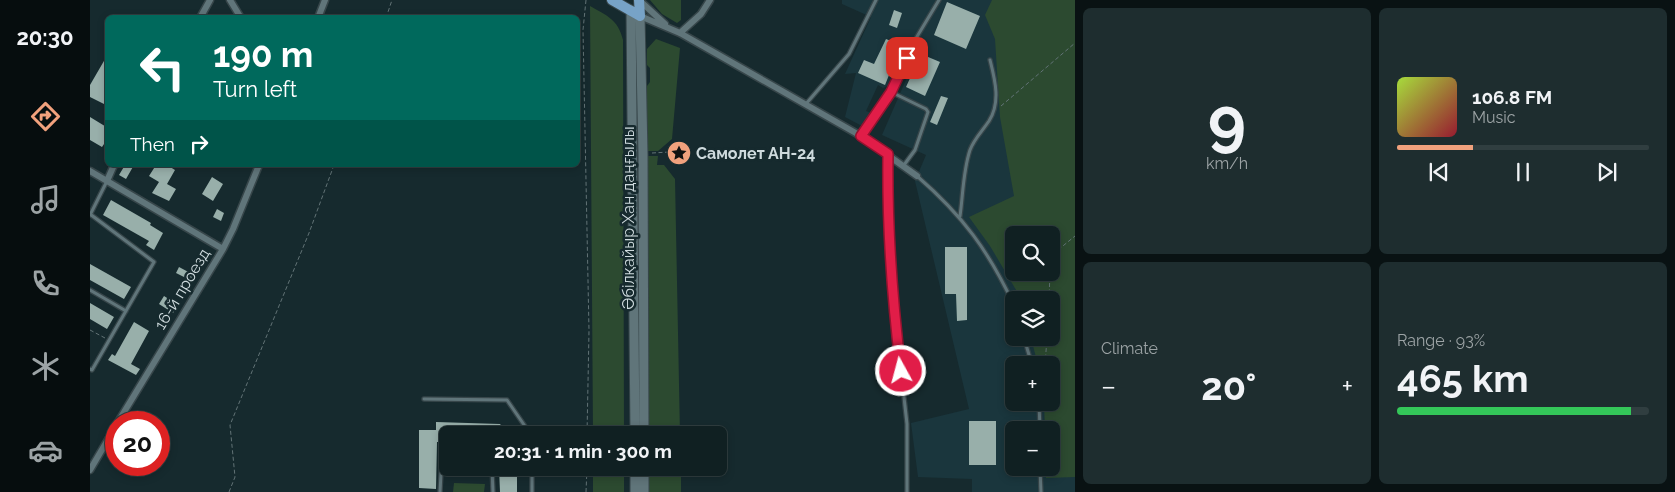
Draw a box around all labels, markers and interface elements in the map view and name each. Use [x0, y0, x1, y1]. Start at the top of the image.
text: 20:30 [16, 24, 74, 50]
text: 190 m [213, 34, 313, 75]
icon: left [130, 35, 195, 100]
pin [886, 37, 928, 79]
icon: arrive [893, 44, 921, 72]
text: Turn left [213, 76, 297, 102]
text: 9 [1208, 83, 1246, 159]
text: 106.8 FM [1472, 86, 1552, 108]
icon: directions [28, 99, 63, 134]
text: Music [1472, 108, 1516, 127]
street label: Әбілқайыр Хан даңғылы [619, 126, 638, 310]
icon: right [185, 130, 213, 158]
text: Then [130, 133, 175, 155]
place icon: Самолет АН-24 [666, 140, 692, 166]
place label: Самолет АН-24 [696, 144, 815, 163]
text: km/h [1206, 154, 1248, 173]
icon: previous [1425, 158, 1453, 186]
icon: pause [1509, 158, 1537, 186]
icon: next [1593, 158, 1621, 186]
icon: music [28, 182, 63, 217]
map controls [1005, 226, 1060, 476]
button: search [1005, 226, 1060, 281]
street label: 16-й проезд [150, 245, 214, 333]
icon: phone [28, 266, 63, 301]
button: layers [1005, 291, 1060, 346]
text: Range · 93% [1397, 331, 1485, 350]
text: Climate [1101, 339, 1158, 358]
position arrow [874, 344, 926, 396]
icon: climate [28, 349, 63, 384]
button: + [1005, 356, 1060, 411]
text: 465 km [1397, 356, 1529, 401]
text: 20° [1201, 364, 1256, 409]
text: − [1101, 370, 1116, 403]
text: + [1341, 370, 1353, 403]
speed limit sign: 20 [105, 411, 170, 476]
button: − [1005, 421, 1060, 476]
icon: car [28, 433, 63, 468]
text: 20:31 · 1 min · 300 m [494, 440, 672, 462]

